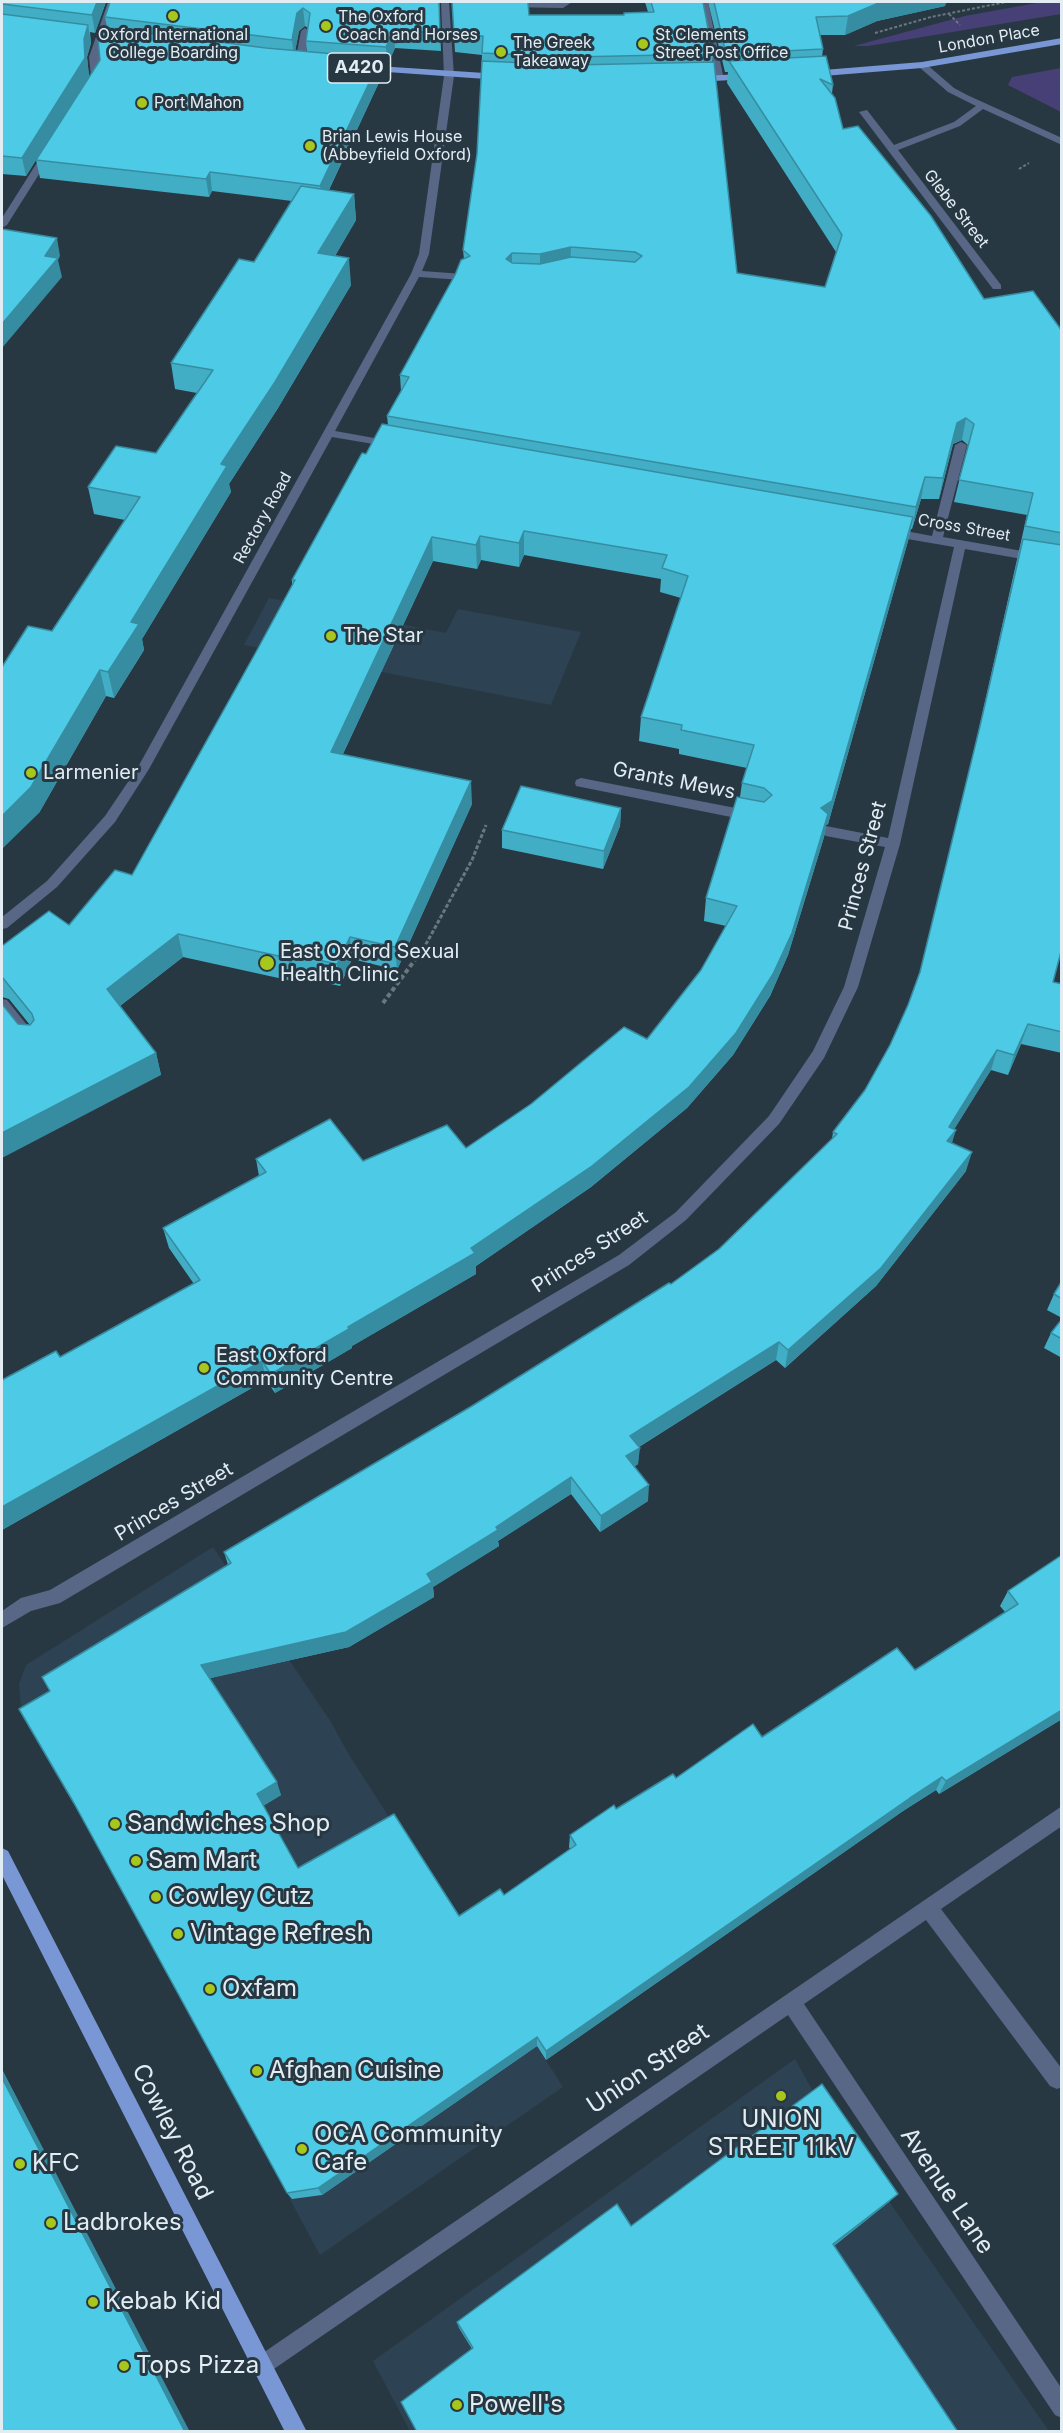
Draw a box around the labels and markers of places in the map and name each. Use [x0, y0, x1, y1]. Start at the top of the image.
place label: The Oxford Coach and Horses [338, 7, 478, 45]
marker: Oxford International College Boarding [166, 9, 180, 23]
marker: The Oxford Coach and Horses [319, 19, 333, 33]
place label: Oxford International College Boarding [98, 25, 248, 63]
place label: St Clements Street Post Office [655, 25, 788, 63]
place label: The Greek Takeaway [513, 33, 592, 71]
marker: St Clements Street Post Office [636, 37, 650, 51]
marker: The Greek Takeaway [494, 45, 508, 59]
place label: Port Mahon [154, 93, 242, 113]
marker: Port Mahon [135, 96, 149, 110]
place label: Brian Lewis House (Abbeyfield Oxford) [322, 127, 472, 165]
marker: Brian Lewis House (Abbeyfield Oxford) [303, 139, 317, 153]
place label: The Star [343, 624, 423, 648]
marker: The Star [324, 629, 338, 643]
place label: Larmenier [43, 761, 138, 785]
marker: Larmenier [24, 766, 38, 780]
place label: East Oxford Sexual Health Clinic [280, 940, 459, 987]
marker: East Oxford Sexual Health Clinic [258, 954, 276, 972]
place label: East Oxford Community Centre [216, 1344, 393, 1391]
marker: East Oxford Community Centre [197, 1361, 211, 1375]
place label: Sandwiches Shop [127, 1810, 330, 1838]
marker: Sandwiches Shop [108, 1817, 122, 1831]
place label: Sam Mart [148, 1847, 257, 1875]
marker: Sam Mart [129, 1854, 143, 1868]
place label: Cowley Cutz [168, 1883, 312, 1911]
marker: Cowley Cutz [149, 1890, 163, 1904]
place label: Vintage Refresh [190, 1920, 371, 1948]
marker: Vintage Refresh [171, 1927, 185, 1941]
place label: Oxfam [222, 1975, 297, 2003]
marker: Oxfam [203, 1982, 217, 1996]
place label: Afghan Cuisine [269, 2057, 441, 2085]
marker: Afghan Cuisine [250, 2064, 264, 2078]
marker: UNION STREET 11kV [774, 2089, 788, 2103]
place label: UNION STREET 11kV [708, 2106, 854, 2162]
place label: OCA Community Cafe [314, 2121, 503, 2177]
marker: OCA Community Cafe [295, 2142, 309, 2156]
place label: KFC [32, 2150, 80, 2178]
marker: KFC [13, 2157, 27, 2171]
place label: Ladbrokes [63, 2209, 182, 2237]
marker: Ladbrokes [44, 2216, 58, 2230]
place label: Kebab Kid [105, 2288, 221, 2316]
marker: Kebab Kid [86, 2295, 100, 2309]
place label: Tops Pizza [136, 2352, 259, 2380]
marker: Tops Pizza [117, 2359, 131, 2373]
place label: Powell's [469, 2391, 563, 2419]
marker: Powell's [450, 2398, 464, 2412]

